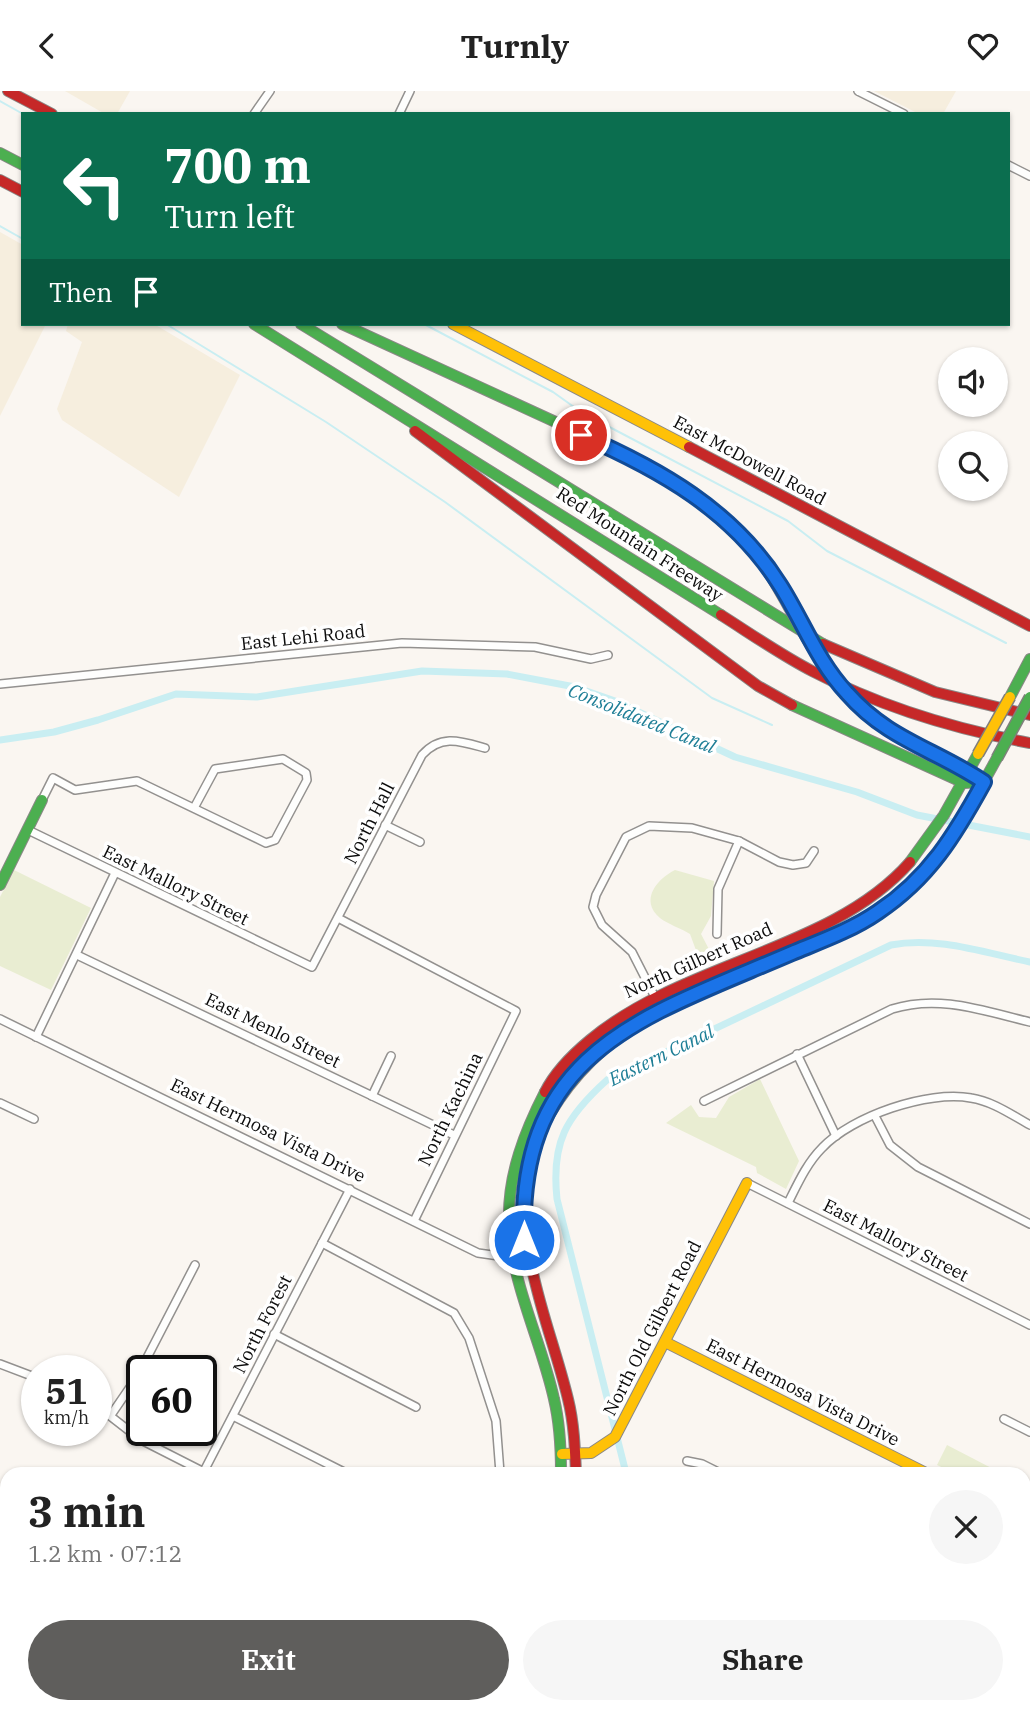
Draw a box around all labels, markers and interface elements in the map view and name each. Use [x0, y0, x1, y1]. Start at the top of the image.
text: Turnly [461, 25, 569, 67]
icon: back [28, 27, 66, 65]
icon: heart [964, 27, 1002, 65]
text: 700 m [164, 133, 311, 196]
icon: left [49, 140, 140, 231]
text: Turn left [164, 195, 295, 237]
icon: arrive [127, 273, 165, 311]
text: Then [49, 275, 113, 309]
map controls [938, 347, 1008, 501]
button: sound [938, 347, 1008, 417]
pin [551, 405, 611, 465]
street label: East McDowell Road [670, 410, 830, 510]
icon: arrive [562, 416, 600, 454]
button: search [938, 431, 1008, 501]
street label: Red Mountain Freeway [552, 482, 728, 607]
street label: East Lehi Road [240, 619, 366, 655]
water label: Consolidated Canal [565, 678, 720, 759]
street label: North Hall [339, 778, 399, 868]
street label: East Mallory Street [99, 840, 253, 930]
street label: North Gilbert Road [620, 917, 776, 1003]
street label: East Menlo Street [202, 987, 344, 1073]
water label: Eastern Canal [603, 1019, 718, 1091]
street label: North Kachina [413, 1048, 488, 1170]
street label: East Hermosa Vista Drive [167, 1073, 369, 1187]
street label: East Mallory Street [820, 1193, 972, 1287]
position arrow [487, 1203, 561, 1277]
street label: North Old Gilbert Road [598, 1236, 706, 1419]
street label: North Forest [227, 1271, 297, 1377]
street label: East Hermosa Vista Drive [702, 1333, 904, 1451]
speed limit sign: 60 [126, 1355, 217, 1446]
text: 51 [45, 1368, 88, 1414]
text: km/h [44, 1406, 89, 1429]
text: 3 min [28, 1484, 146, 1539]
button: close [929, 1490, 1003, 1564]
text: 1.2 km · 07:12 [28, 1538, 182, 1568]
button: Exit [28, 1620, 509, 1700]
button: Share [523, 1620, 1003, 1700]

